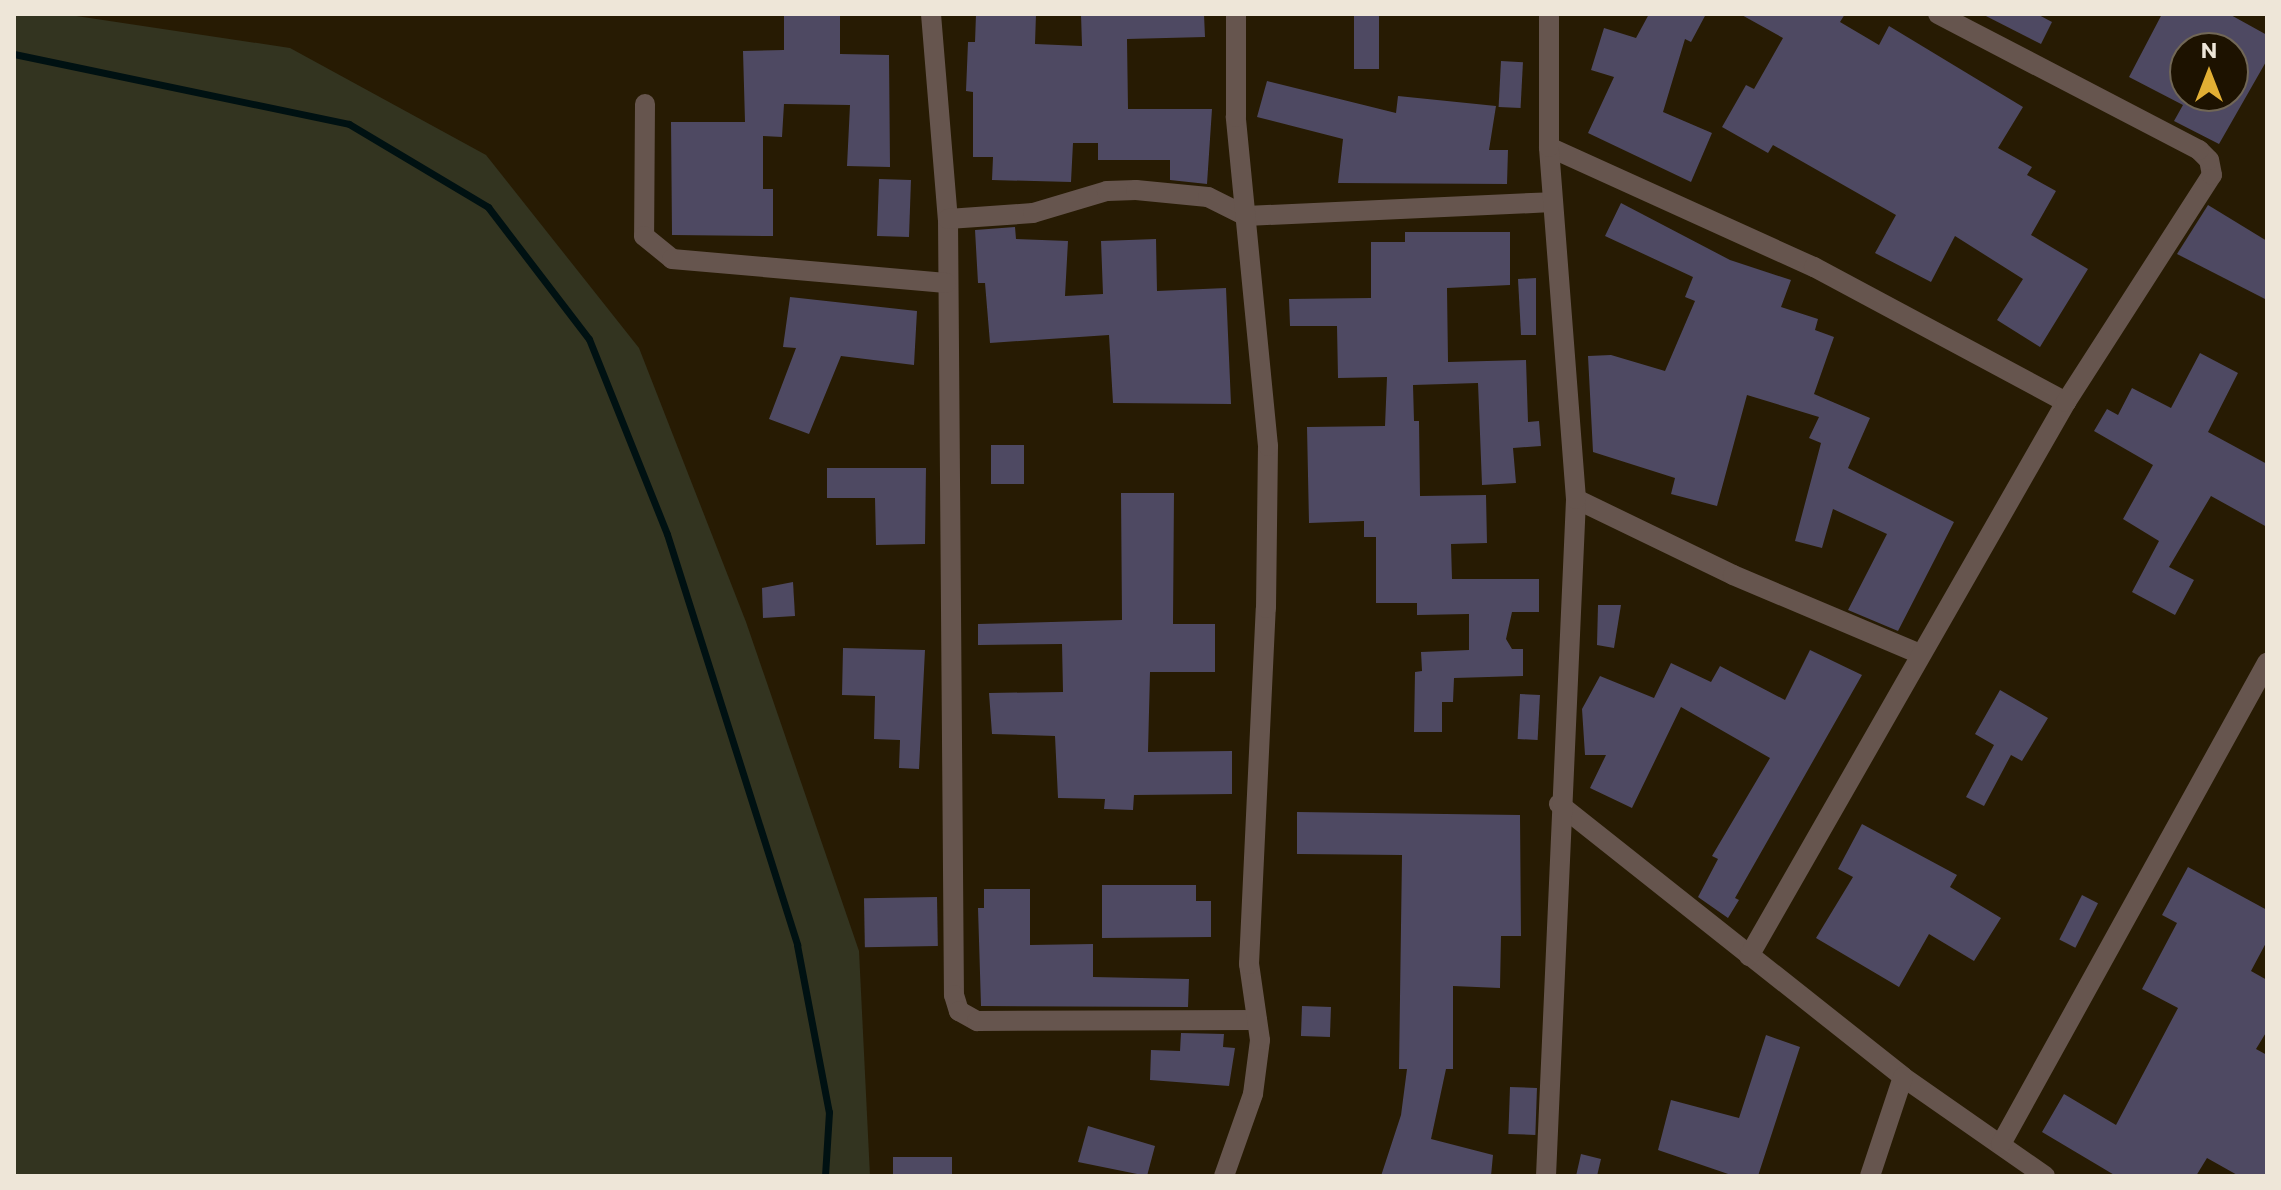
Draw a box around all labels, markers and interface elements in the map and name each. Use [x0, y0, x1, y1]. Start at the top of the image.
north arrow [2169, 32, 2249, 112]
text: N [2201, 36, 2217, 63]

